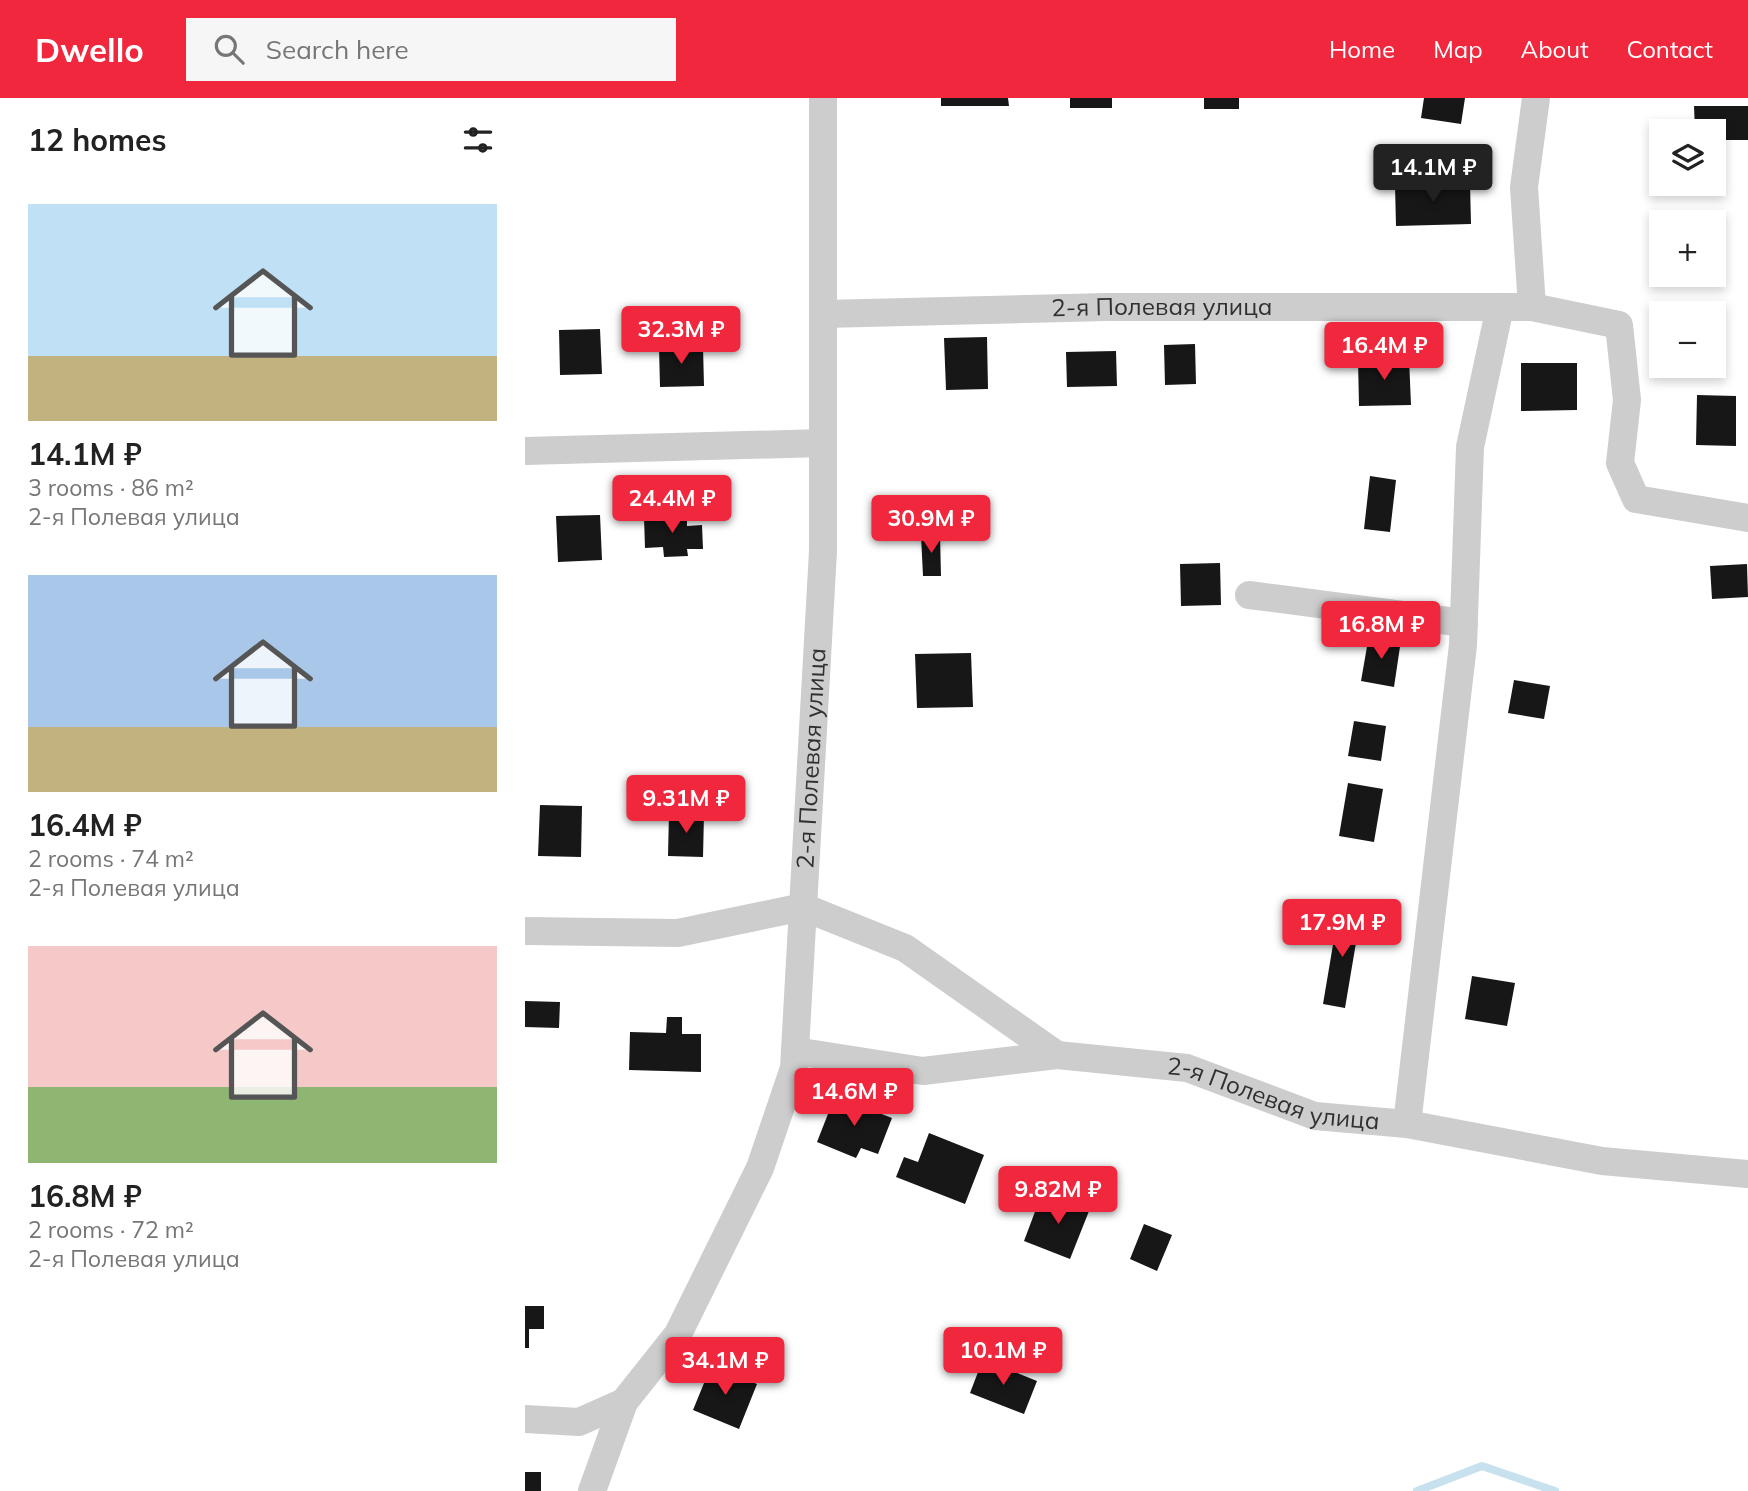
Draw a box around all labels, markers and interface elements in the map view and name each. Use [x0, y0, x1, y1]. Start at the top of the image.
search box [186, 18, 676, 81]
text: Dwello [35, 29, 144, 70]
icon: search [210, 30, 248, 68]
text: Search here [266, 33, 409, 66]
text: Home [1329, 34, 1395, 64]
text: Map [1433, 34, 1483, 64]
text: About [1521, 34, 1589, 64]
text: Contact [1627, 34, 1713, 64]
map controls [1649, 119, 1726, 378]
button: layers [1649, 119, 1726, 196]
text: 12 homes [28, 121, 167, 159]
icon: filters [459, 121, 497, 159]
pin: 14.1M ₽ [1368, 144, 1498, 204]
text: 14.1M ₽ [1389, 152, 1477, 181]
button: + [1649, 210, 1726, 287]
icon: home [200, 250, 326, 376]
street label: 2-я Полевая улица [1051, 291, 1272, 322]
button: − [1649, 301, 1726, 378]
pin: 32.3M ₽ [616, 306, 746, 366]
text: 32.3M ₽ [637, 314, 725, 343]
pin: 16.4M ₽ [1319, 322, 1449, 382]
text: 16.4M ₽ [1340, 330, 1428, 359]
text: 14.1M ₽ [28, 435, 142, 473]
text: 3 rooms · 86 m² [28, 473, 194, 502]
pin: 24.4M ₽ [607, 476, 737, 535]
text: 24.4M ₽ [628, 483, 716, 512]
pin: 30.9M ₽ [866, 496, 996, 555]
text: 2-я Полевая улица [28, 502, 240, 531]
text: 30.9M ₽ [887, 503, 975, 532]
pin: 16.8M ₽ [1316, 602, 1446, 661]
text: 16.8M ₽ [1337, 609, 1425, 638]
icon: home [200, 621, 326, 747]
street label: 2-я Полевая улица [789, 647, 832, 870]
pin: 9.31M ₽ [621, 776, 751, 835]
text: 9.31M ₽ [642, 783, 730, 812]
text: 16.4M ₽ [28, 806, 142, 844]
text: 2 rooms · 74 m² [28, 844, 194, 873]
text: 2-я Полевая улица [28, 873, 240, 902]
pin: 17.9M ₽ [1277, 900, 1407, 959]
text: 17.9M ₽ [1298, 907, 1386, 936]
icon: home [200, 992, 326, 1118]
street label: 2-я Полевая улица [1166, 1050, 1381, 1136]
pin: 14.6M ₽ [789, 1068, 919, 1128]
text: 14.6M ₽ [810, 1076, 898, 1105]
pin: 9.82M ₽ [993, 1166, 1123, 1226]
text: 9.82M ₽ [1014, 1174, 1102, 1203]
text: 16.8M ₽ [28, 1177, 142, 1215]
text: 2 rooms · 72 m² [28, 1215, 194, 1244]
text: 2-я Полевая улица [28, 1244, 240, 1273]
pin: 10.1M ₽ [938, 1328, 1068, 1387]
text: 10.1M ₽ [959, 1335, 1047, 1364]
pin: 34.1M ₽ [660, 1338, 790, 1397]
text: 34.1M ₽ [681, 1345, 769, 1374]

